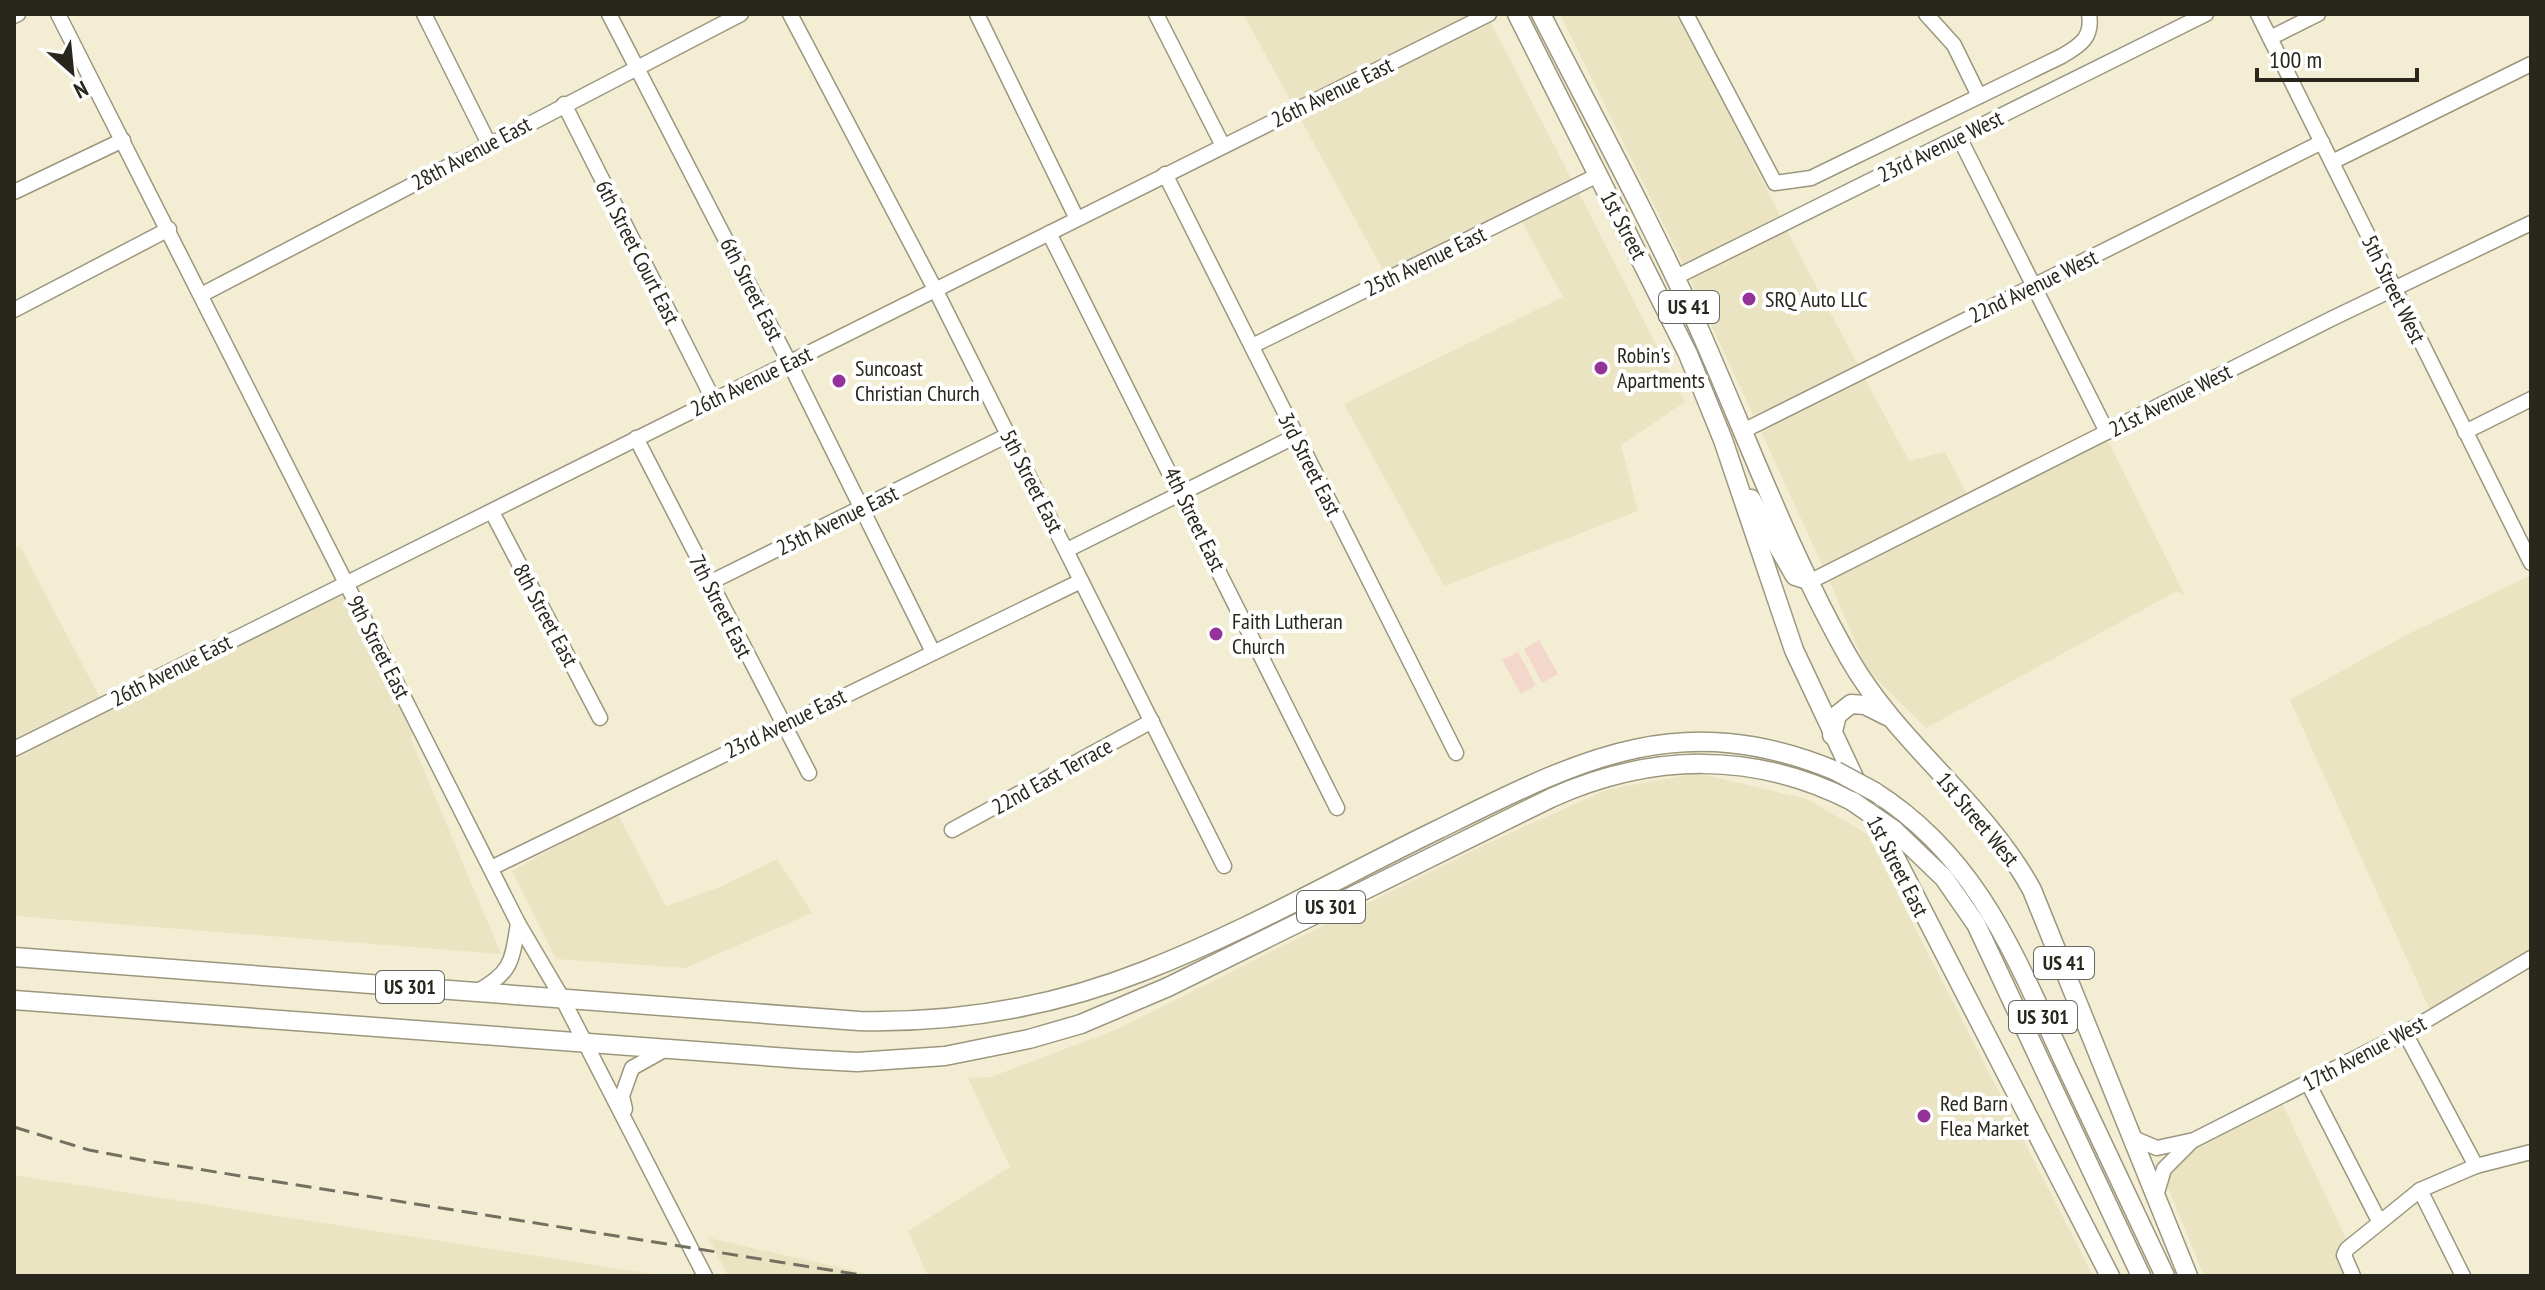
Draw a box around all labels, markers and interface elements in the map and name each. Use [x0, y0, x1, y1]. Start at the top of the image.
north arrow [32, 32, 112, 112]
scale bar [2257, 32, 2417, 82]
text: 100 m [2269, 44, 2322, 75]
street label: 26th Avenue East [1267, 51, 1397, 133]
text: N [69, 75, 93, 105]
street label: 23rd Avenue West [1873, 104, 2007, 188]
street label: 28th Avenue East [406, 110, 536, 196]
street label: 6th Street Court East [590, 175, 686, 329]
street label: 1st Street [1594, 186, 1654, 264]
street label: 25th Avenue East [1360, 220, 1490, 302]
street label: 5th Street West [2356, 230, 2432, 348]
street label: 6th Street East [714, 233, 790, 345]
street label: 22nd Avenue West [1964, 243, 2102, 329]
place label: SRQ Auto LLC [1765, 285, 1868, 313]
marker: SRQ Auto LLC [1740, 290, 1758, 308]
road number: US 41 [1659, 291, 1719, 323]
street label: 26th Avenue East [686, 340, 816, 422]
place label: Robin's Apartments [1617, 341, 1705, 394]
place label: Suncoast Christian Church [855, 354, 980, 407]
street label: 21st Avenue West [2104, 357, 2236, 443]
marker: Robin's Apartments [1592, 359, 1610, 377]
marker: Suncoast Christian Church [830, 372, 848, 390]
street label: 3rd Street East [1272, 408, 1348, 520]
street label: 5th Street East [994, 425, 1070, 537]
street label: 4th Street East [1158, 462, 1232, 576]
street label: 25th Avenue East [772, 479, 902, 561]
street label: 7th Street East [683, 550, 759, 662]
street label: 8th Street East [507, 559, 585, 671]
street label: 9th Street East [341, 591, 417, 703]
place label: Faith Lutheran Church [1232, 607, 1343, 660]
marker: Faith Lutheran Church [1207, 625, 1225, 643]
street label: 26th Avenue East [106, 628, 236, 712]
street label: 23rd Avenue East [720, 682, 850, 764]
street label: 22nd East Terrace [987, 731, 1117, 821]
street label: 1st Street West [1930, 766, 2026, 872]
street label: 1st Street East [1861, 811, 1935, 921]
road number: US 301 [1297, 891, 1365, 923]
road number: US 41 [2034, 947, 2094, 979]
road number: US 301 [376, 971, 444, 1003]
road number: US 301 [2009, 1001, 2077, 1033]
street label: 17th Avenue West [2297, 1009, 2431, 1097]
place label: Red Barn Flea Market [1940, 1089, 2029, 1142]
marker: Red Barn Flea Market [1915, 1107, 1933, 1125]

